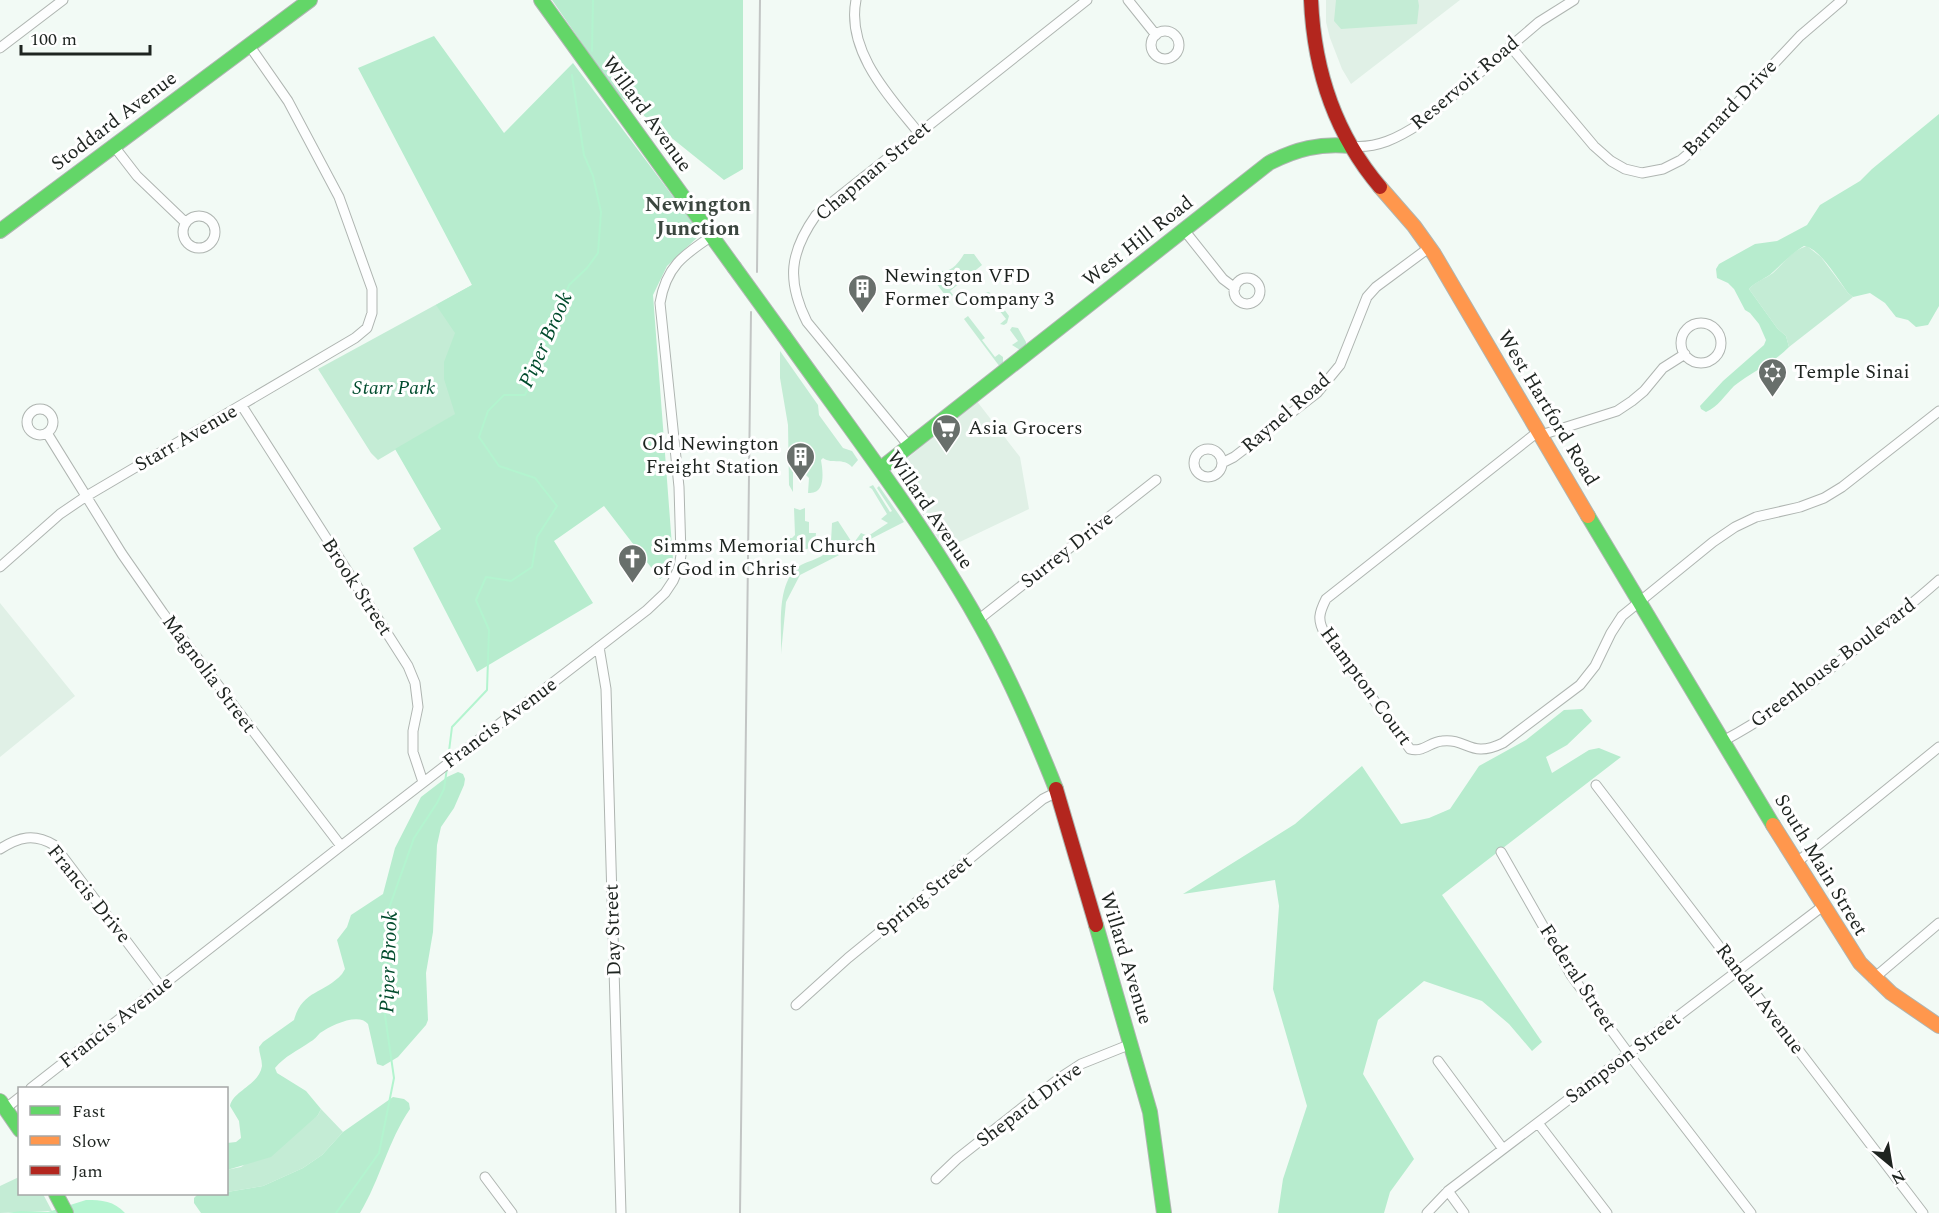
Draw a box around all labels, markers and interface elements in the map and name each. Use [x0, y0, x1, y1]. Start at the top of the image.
scale bar [21, 18, 150, 56]
text: 100 m [30, 26, 77, 53]
street label: Reservoir Road [1404, 28, 1526, 138]
street label: Willard Avenue [594, 50, 700, 178]
street label: Barnard Drive [1676, 53, 1784, 163]
street label: Stoddard Avenue [45, 64, 183, 178]
street label: Chapman Street [809, 113, 937, 229]
street label: West Hill Road [1076, 188, 1200, 294]
district label: Newington Junction [645, 189, 751, 245]
place label: Newington VFD Former Company 3 [884, 261, 1054, 314]
building icon: Newington VFD Former Company 3 [847, 272, 879, 314]
water label: Piper Brook [511, 287, 581, 393]
street label: West Hartford Road [1489, 324, 1607, 492]
synagogue icon: Temple Sinai [1757, 356, 1789, 398]
place label: Temple Sinai [1794, 357, 1910, 387]
street label: Raynel Road [1235, 366, 1337, 460]
park label: Starr Park [353, 373, 436, 403]
street label: Starr Avenue [129, 396, 243, 480]
supermarket icon: Asia Grocers [931, 412, 963, 454]
place label: Asia Grocers [968, 413, 1083, 443]
place label: Old Newington Freight Station [642, 429, 779, 482]
building icon: Old Newington Freight Station [784, 440, 816, 482]
street label: Willard Avenue [879, 445, 981, 575]
street label: Surrey Drive [1014, 504, 1120, 596]
place label: Simms Memorial Church of God in Christ [653, 531, 876, 584]
street label: Brook Street [314, 532, 400, 642]
church icon: Simms Memorial Church of God in Christ [616, 542, 648, 584]
street label: Greenhouse Boulevard [1744, 591, 1922, 735]
street label: Magnolia Street [154, 609, 264, 739]
street label: Hampton Court [1313, 620, 1419, 752]
street label: Francis Avenue [436, 670, 564, 776]
street label: South Main Street [1767, 788, 1875, 942]
street label: Francis Drive [40, 838, 138, 950]
street label: Spring Street [869, 848, 979, 944]
street label: Day Street [596, 883, 630, 977]
street label: Willard Avenue [1092, 888, 1160, 1028]
water label: Piper Brook [371, 910, 407, 1014]
street label: Federal Street [1532, 918, 1624, 1038]
street label: Randal Avenue [1708, 937, 1812, 1061]
street label: Francis Avenue [53, 968, 179, 1076]
street label: Sampson Street [1559, 1005, 1687, 1111]
street label: Shepard Drive [970, 1055, 1088, 1155]
legend [18, 1087, 228, 1195]
text: Fast [72, 1098, 105, 1125]
text: Slow [72, 1128, 111, 1155]
north arrow [1861, 1135, 1921, 1195]
text: Jam [72, 1158, 103, 1185]
text: N [1886, 1163, 1910, 1191]

